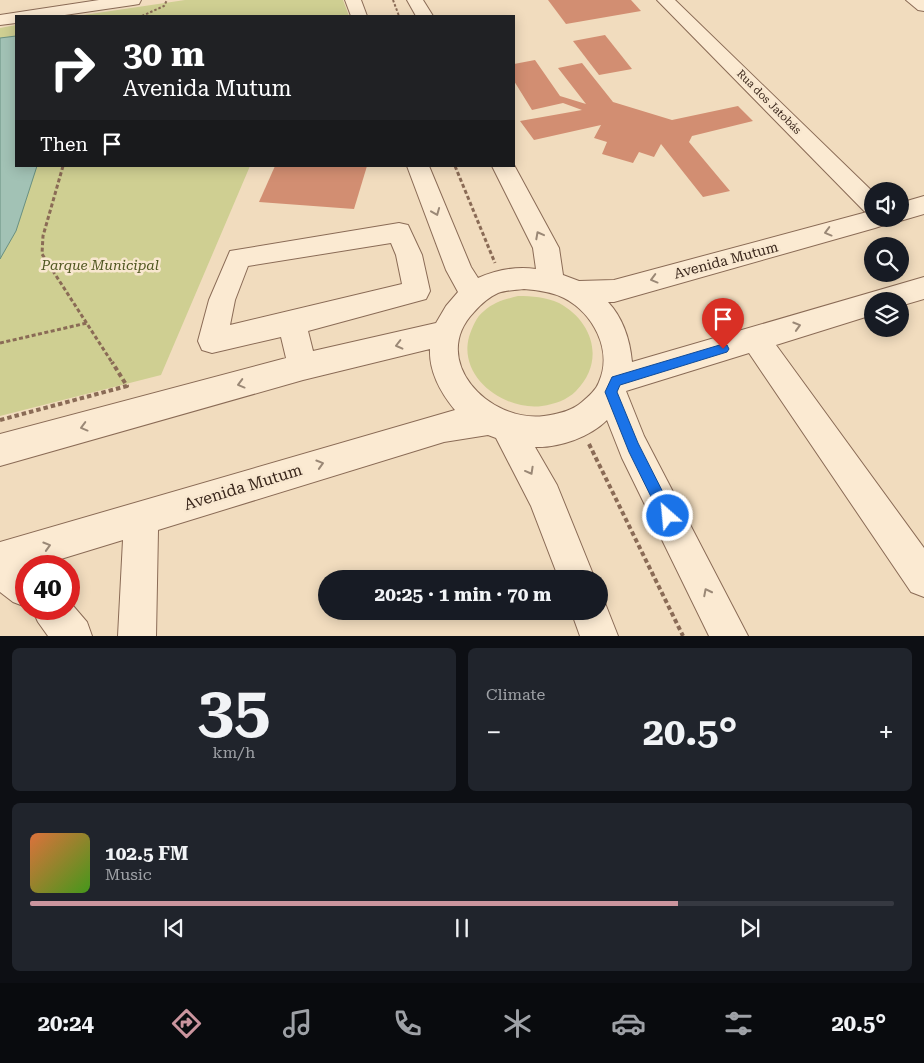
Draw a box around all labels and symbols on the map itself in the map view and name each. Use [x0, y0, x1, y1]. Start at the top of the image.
street label: Rua dos Jatobás [734, 67, 804, 137]
one-way arrow [430, 207, 440, 215]
one-way arrow [824, 226, 832, 236]
one-way arrow [535, 231, 545, 240]
street label: Avenida Mutum [672, 238, 780, 282]
park label: Parque Municipal [40, 257, 159, 273]
one-way arrow [651, 274, 659, 284]
pin [702, 298, 744, 349]
one-way arrow [792, 322, 800, 332]
one-way arrow [394, 339, 403, 350]
one-way arrow [237, 379, 245, 389]
one-way arrow [80, 421, 88, 432]
street label: Avenida Mutum [182, 460, 305, 514]
one-way arrow [315, 460, 323, 470]
one-way arrow [524, 465, 534, 474]
position arrow [641, 489, 693, 541]
one-way arrow [42, 541, 50, 551]
speed limit sign: 40 [15, 555, 80, 620]
one-way arrow [703, 588, 713, 597]

